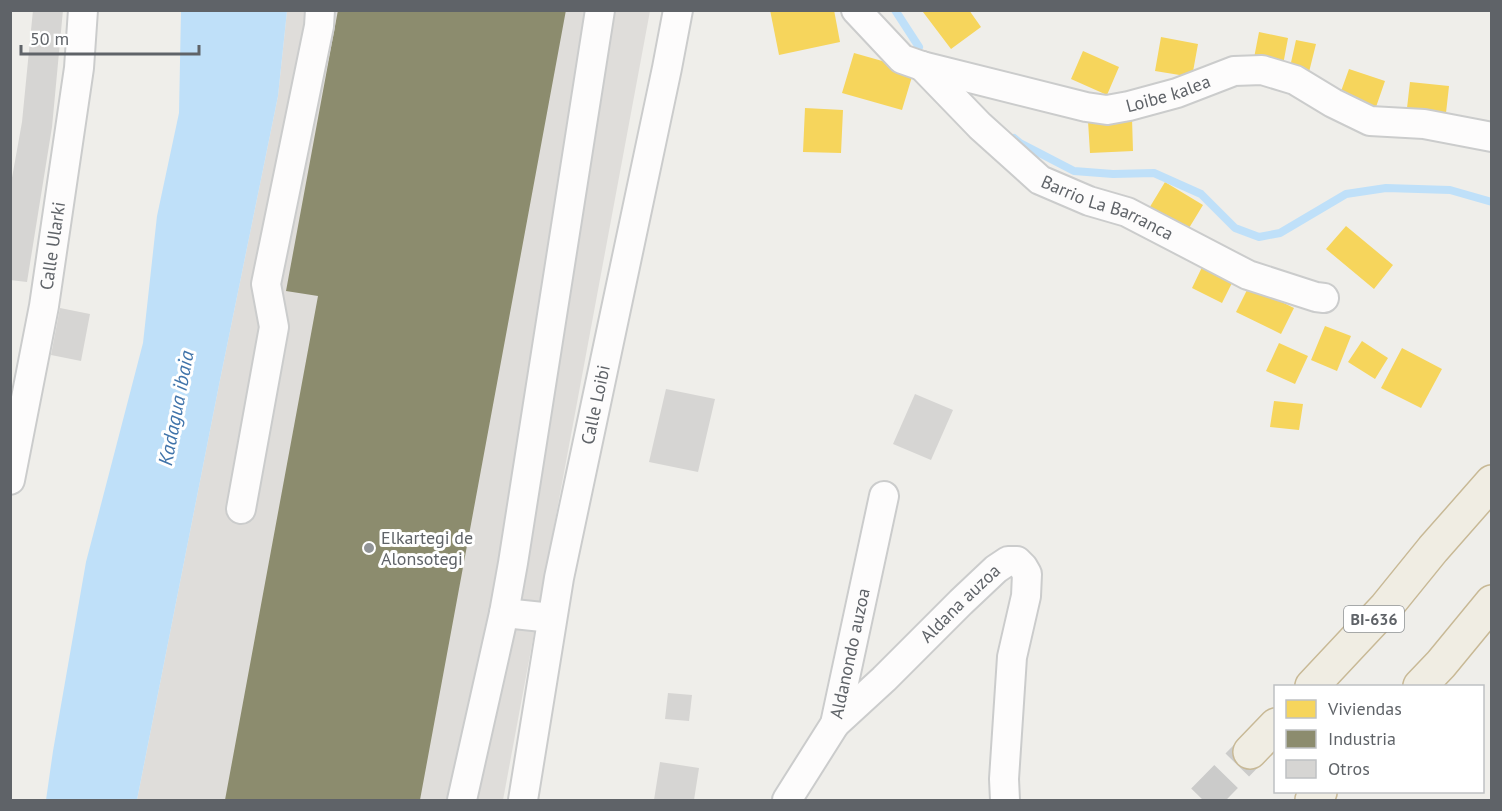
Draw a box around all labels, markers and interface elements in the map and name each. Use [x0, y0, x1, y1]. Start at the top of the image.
scale bar [21, 18, 200, 56]
text: 50 m [30, 27, 69, 50]
street label: Loibe kalea [1123, 69, 1214, 117]
street label: Barrio La Barranca [1038, 170, 1177, 245]
street label: Calle Ularki [34, 200, 70, 292]
water label: Kadagua ibaia [152, 348, 200, 468]
street label: Calle Loibi [576, 363, 615, 447]
place label: Elkartegi de Alonsotegi [381, 526, 473, 570]
marker: Elkartegi de Alonsotegi [362, 541, 376, 555]
street label: Aldana auzoa [915, 559, 1005, 647]
street label: Aldanondo auzoa [824, 586, 875, 721]
road number: BI-636 [1344, 606, 1404, 632]
legend [1274, 685, 1484, 793]
text: Viviendas [1327, 697, 1402, 720]
text: Industria [1328, 727, 1396, 750]
text: Otros [1328, 757, 1370, 780]

